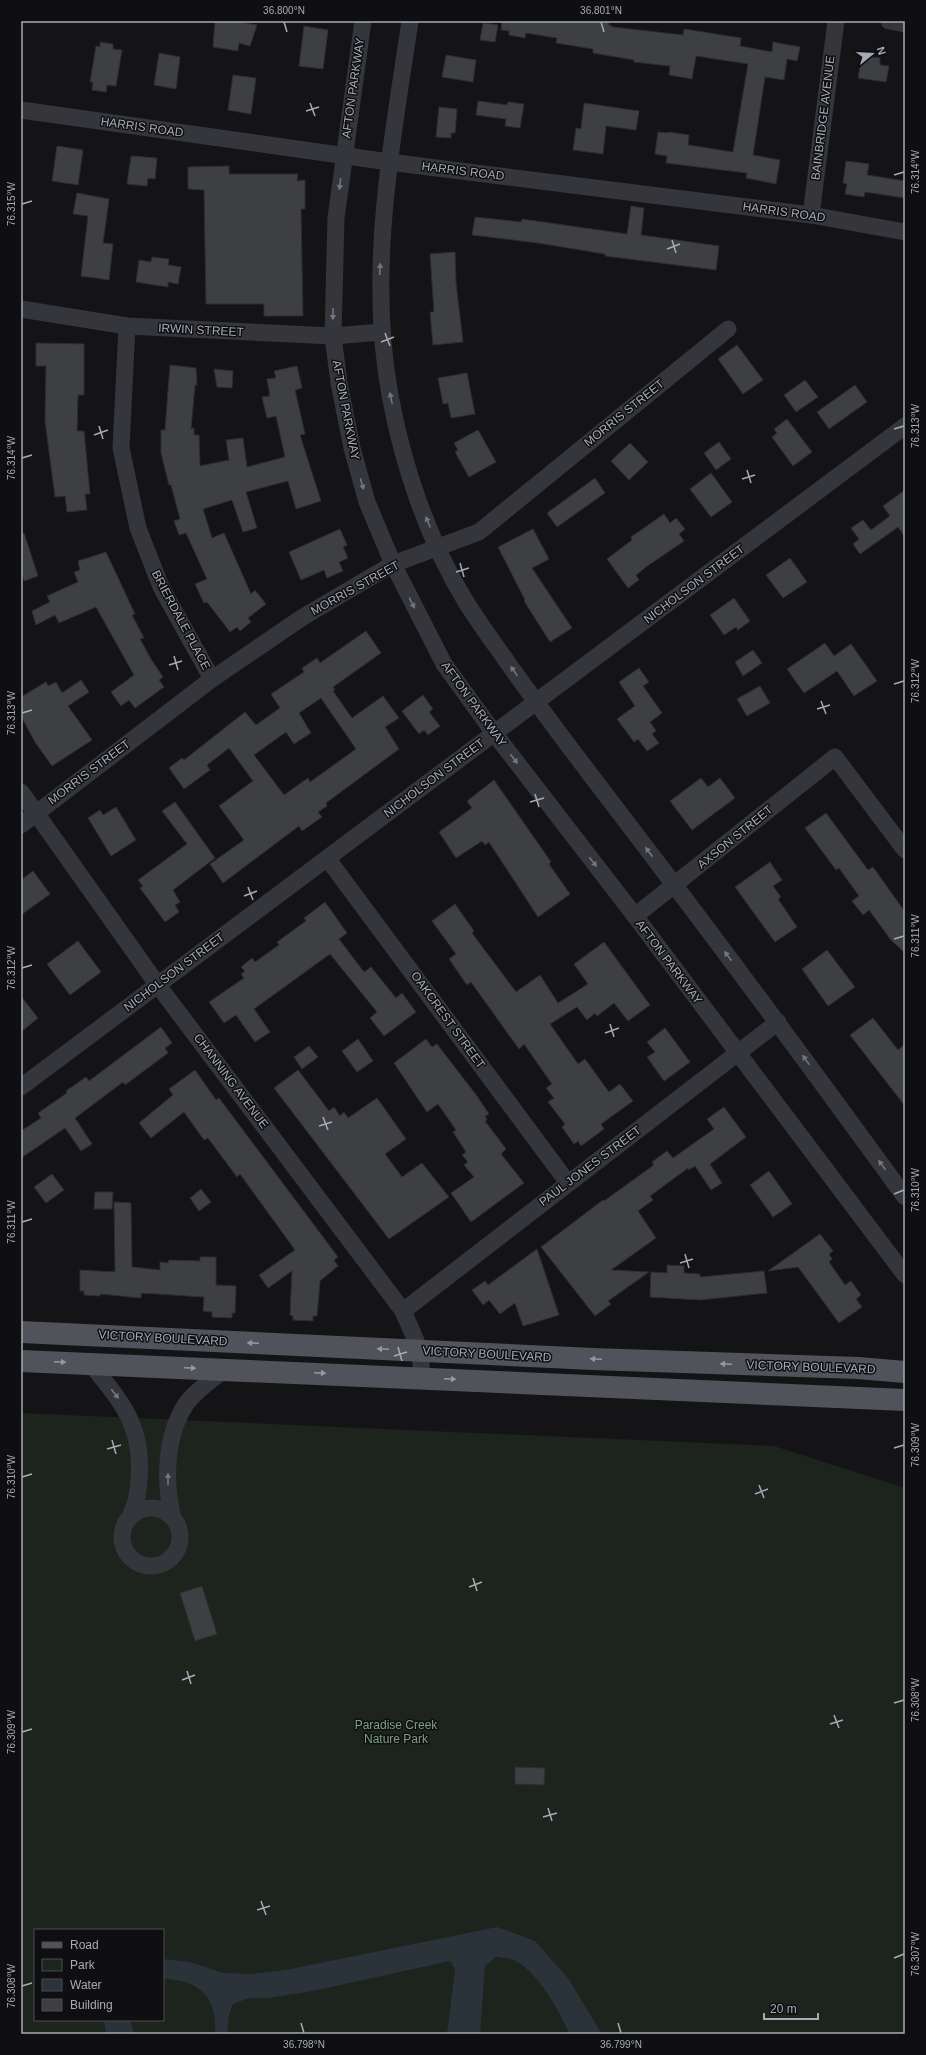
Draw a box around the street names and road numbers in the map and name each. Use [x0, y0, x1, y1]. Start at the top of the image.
street label: AFTON PARKWAY [339, 37, 367, 139]
street label: BAINBRIDGE AVENUE [808, 55, 838, 181]
street label: HARRIS ROAD [100, 114, 185, 140]
street label: HARRIS ROAD [421, 159, 506, 183]
street label: HARRIS ROAD [742, 199, 827, 225]
street label: IRWIN STREET [158, 321, 245, 339]
street label: AFTON PARKWAY [329, 359, 363, 461]
street label: MORRIS STREET [581, 376, 667, 449]
street label: NICHOLSON STREET [641, 541, 747, 626]
street label: MORRIS STREET [308, 558, 402, 618]
street label: BRIERDALE PLACE [149, 568, 213, 672]
street label: AFTON PARKWAY [438, 659, 510, 749]
street label: NICHOLSON STREET [381, 735, 487, 820]
street label: MORRIS STREET [45, 736, 133, 807]
street label: AXSON STREET [695, 802, 776, 872]
street label: AFTON PARKWAY [633, 917, 705, 1007]
street label: NICHOLSON STREET [121, 929, 227, 1014]
street label: OAKCREST STREET [408, 969, 488, 1072]
street label: CHANNING AVENUE [191, 1031, 271, 1131]
street label: PAUL JONES STREET [536, 1123, 644, 1209]
street label: VICTORY BOULEVARD [98, 1328, 228, 1348]
street label: VICTORY BOULEVARD [422, 1344, 552, 1364]
street label: VICTORY BOULEVARD [746, 1358, 876, 1376]

